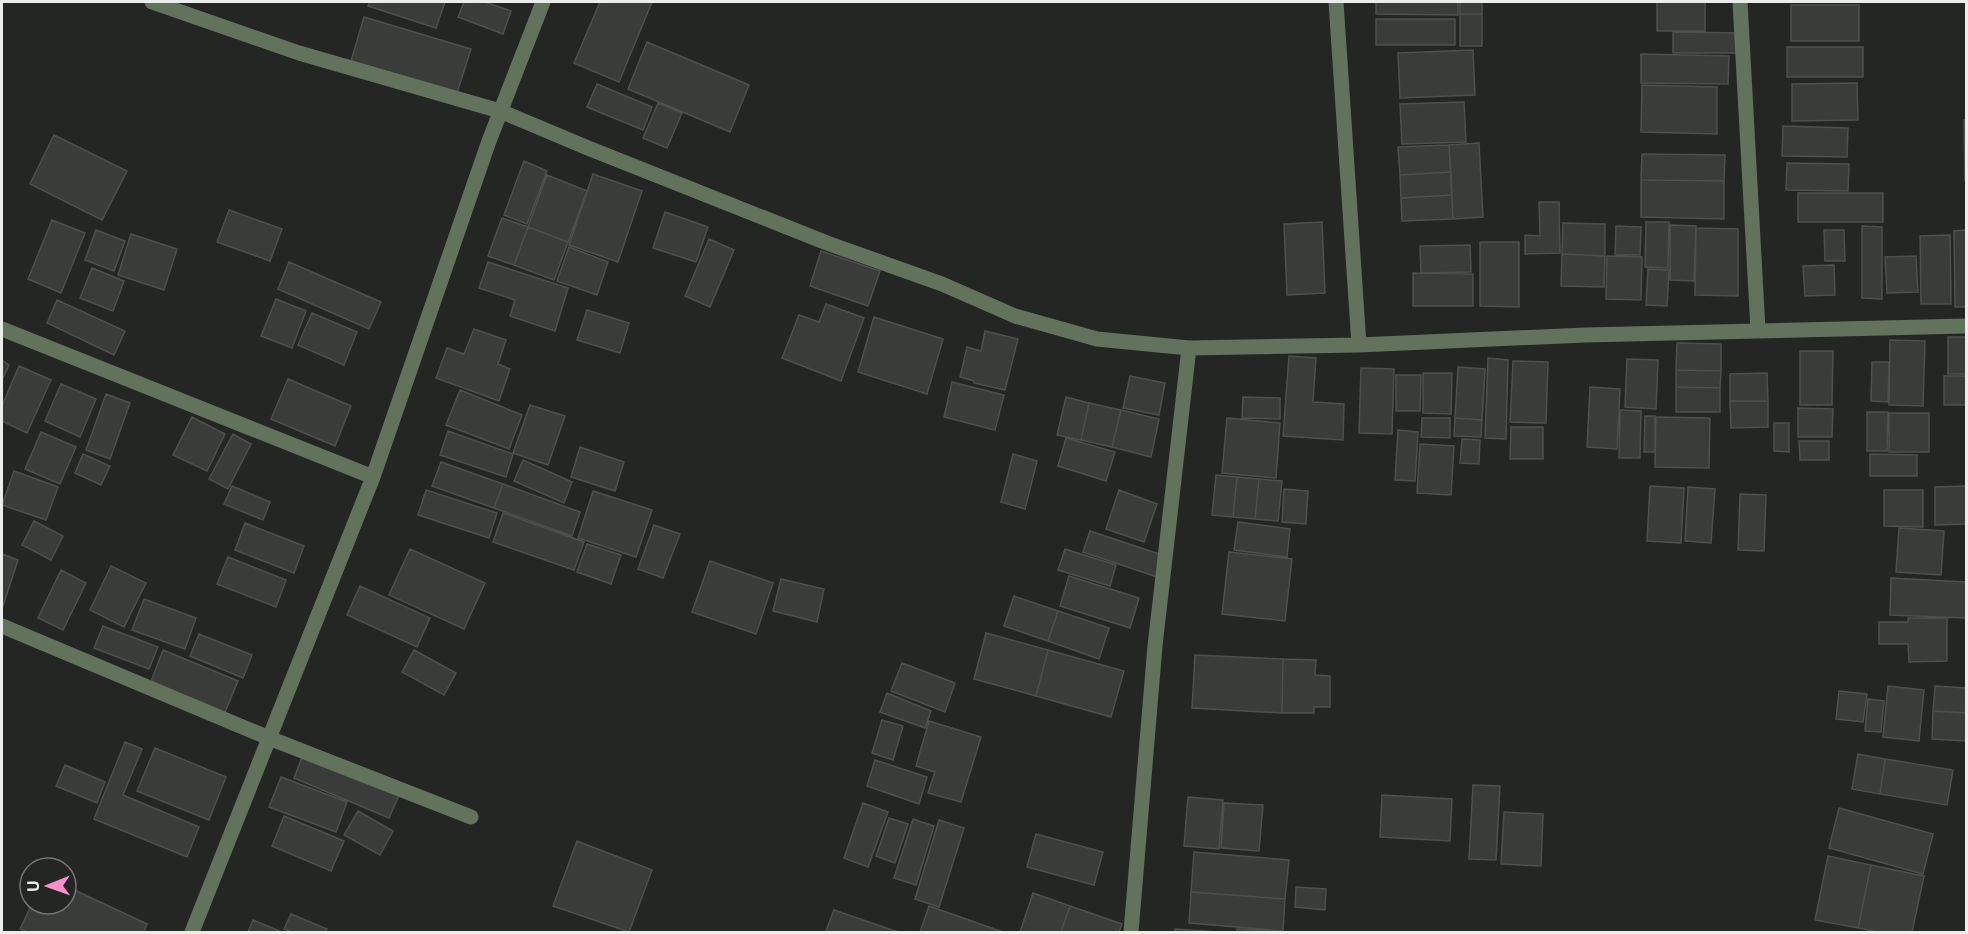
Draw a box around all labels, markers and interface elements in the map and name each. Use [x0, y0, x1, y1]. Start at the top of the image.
north arrow [18, 856, 78, 916]
text: U [24, 880, 43, 892]

